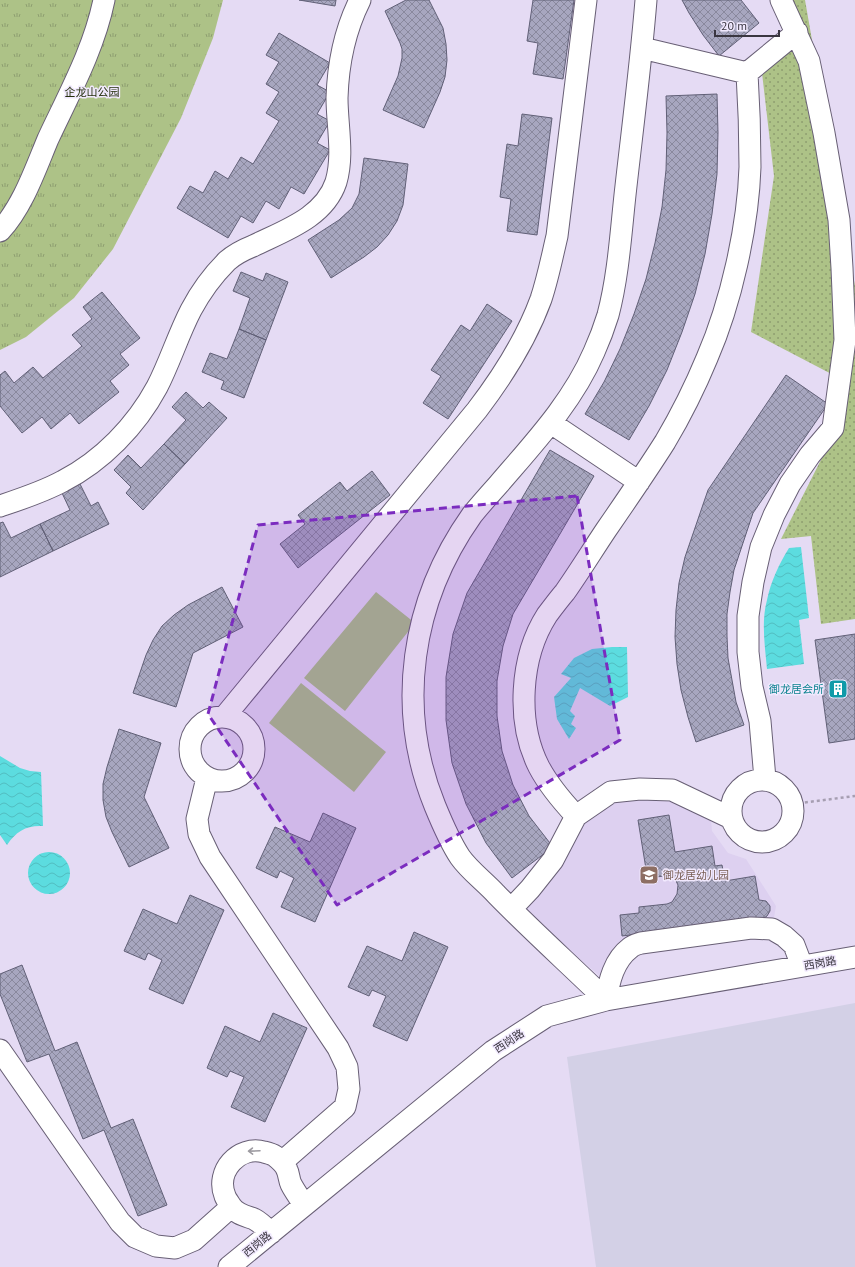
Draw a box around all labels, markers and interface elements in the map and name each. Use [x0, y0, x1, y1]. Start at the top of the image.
scale bar [715, 12, 779, 38]
text: 20 m [721, 18, 747, 33]
park label: 企龙山公园 [65, 85, 120, 99]
building icon: 御龙居会所 [827, 678, 849, 700]
place label: 御龙居会所 [768, 682, 824, 696]
school or university icon: 御龙居幼儿园 [638, 864, 660, 886]
place label: 御龙居幼儿园 [662, 868, 729, 882]
street label: 西岗路 [803, 953, 837, 973]
street label: 西岗路 [491, 1026, 527, 1056]
one-way arrow [248, 1147, 261, 1155]
street label: 西岗路 [240, 1228, 274, 1260]

